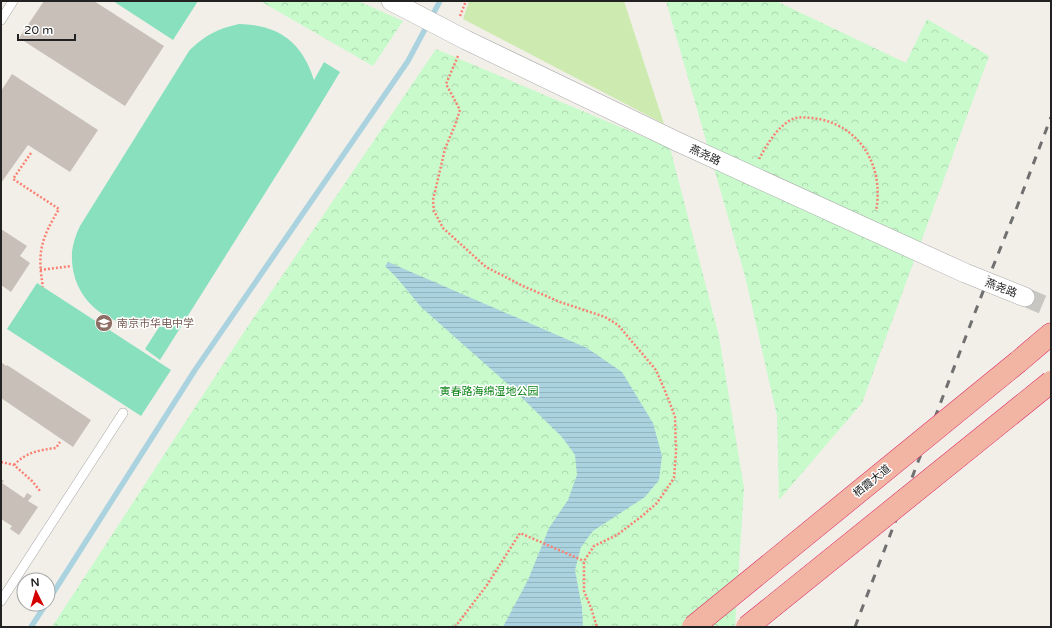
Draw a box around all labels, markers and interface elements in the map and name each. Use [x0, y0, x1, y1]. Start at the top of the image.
scale bar [18, 16, 75, 42]
text: 20 m [24, 23, 53, 37]
street label: 燕尧路 [687, 142, 723, 168]
street label: 燕尧路 [983, 276, 1019, 300]
school or university icon: 南京市华电中学 [94, 313, 114, 333]
place label: 南京市华电中学 [117, 317, 194, 330]
park label: 寅春路海绵湿地公园 [440, 385, 539, 398]
street label: 栖霞大道 [851, 462, 893, 500]
north arrow [16, 572, 56, 612]
text: N [30, 576, 40, 589]

